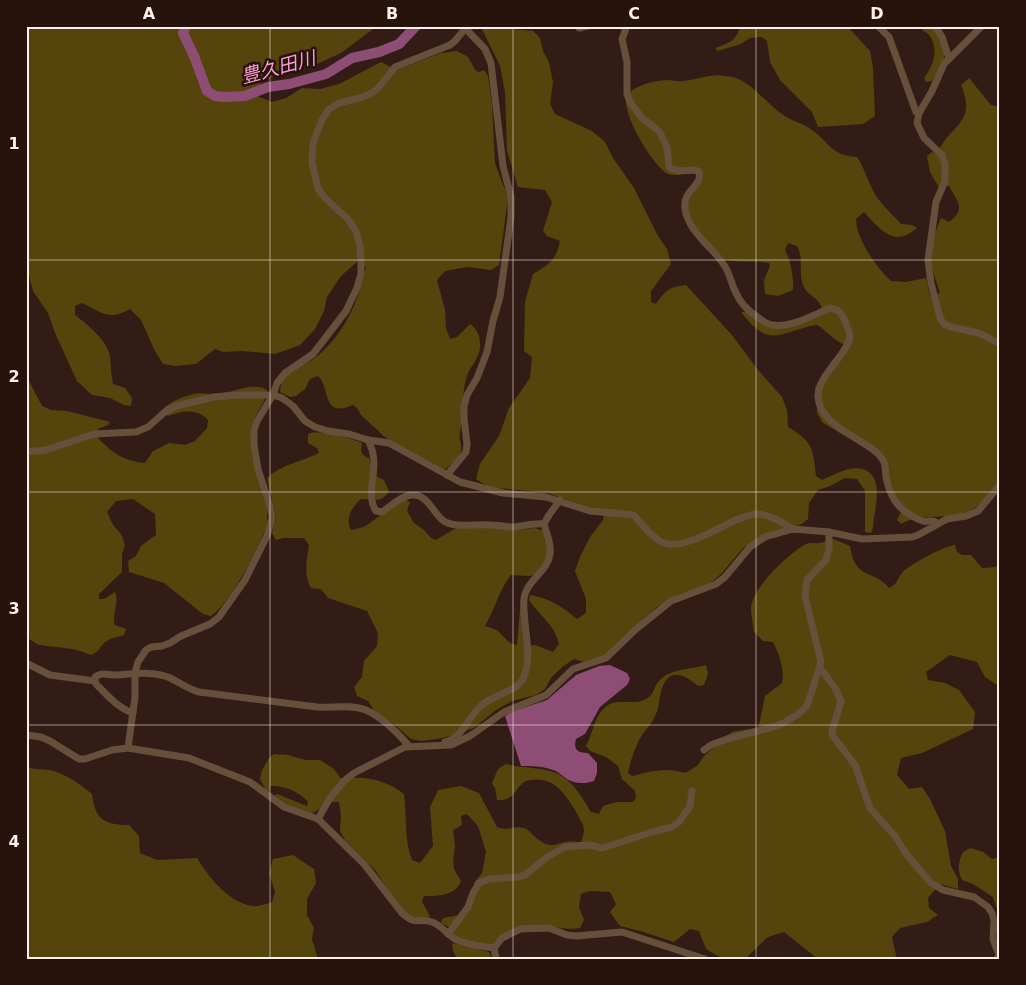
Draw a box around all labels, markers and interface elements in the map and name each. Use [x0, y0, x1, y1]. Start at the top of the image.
text: A [143, 4, 156, 23]
text: B [386, 4, 398, 23]
text: C [628, 4, 640, 23]
text: D [870, 4, 884, 23]
water label: 豊久田川 [238, 46, 319, 87]
text: 1 [8, 134, 20, 153]
text: 2 [8, 367, 20, 386]
text: 3 [8, 599, 20, 618]
text: 4 [8, 832, 20, 851]

